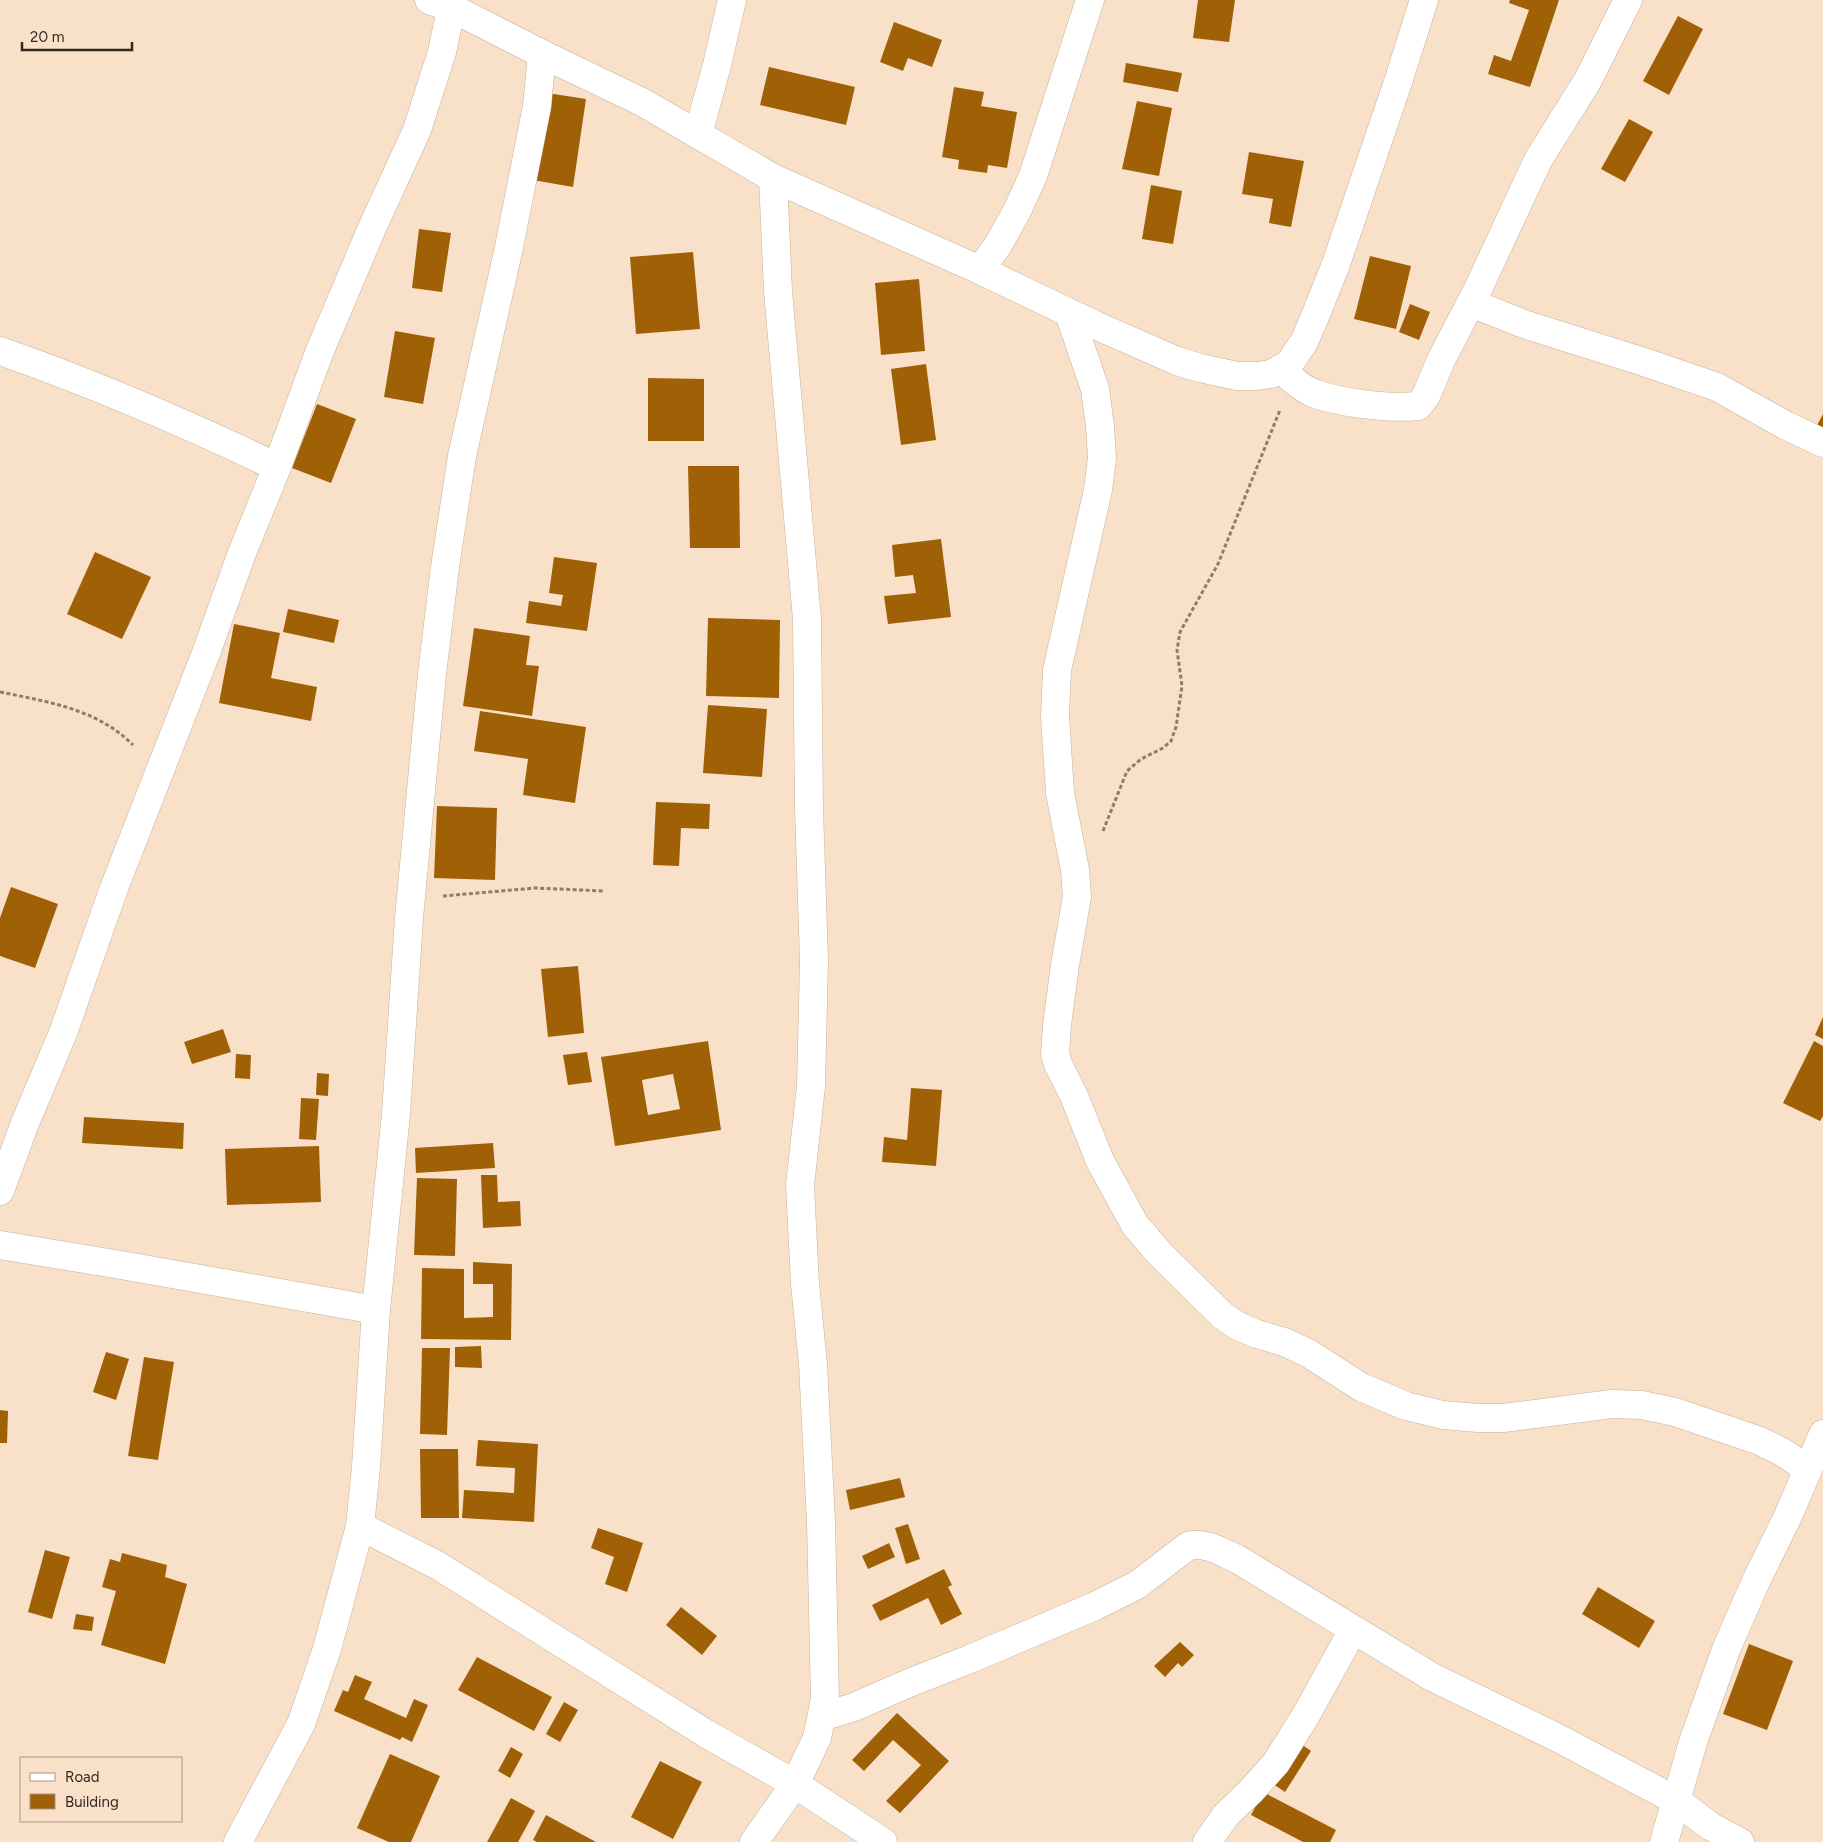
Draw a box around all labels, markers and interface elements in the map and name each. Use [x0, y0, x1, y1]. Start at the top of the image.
scale bar [22, 20, 132, 52]
text: 20 m [30, 28, 64, 46]
legend [20, 1757, 182, 1822]
text: Road [65, 1768, 100, 1786]
text: Building [65, 1793, 119, 1811]

